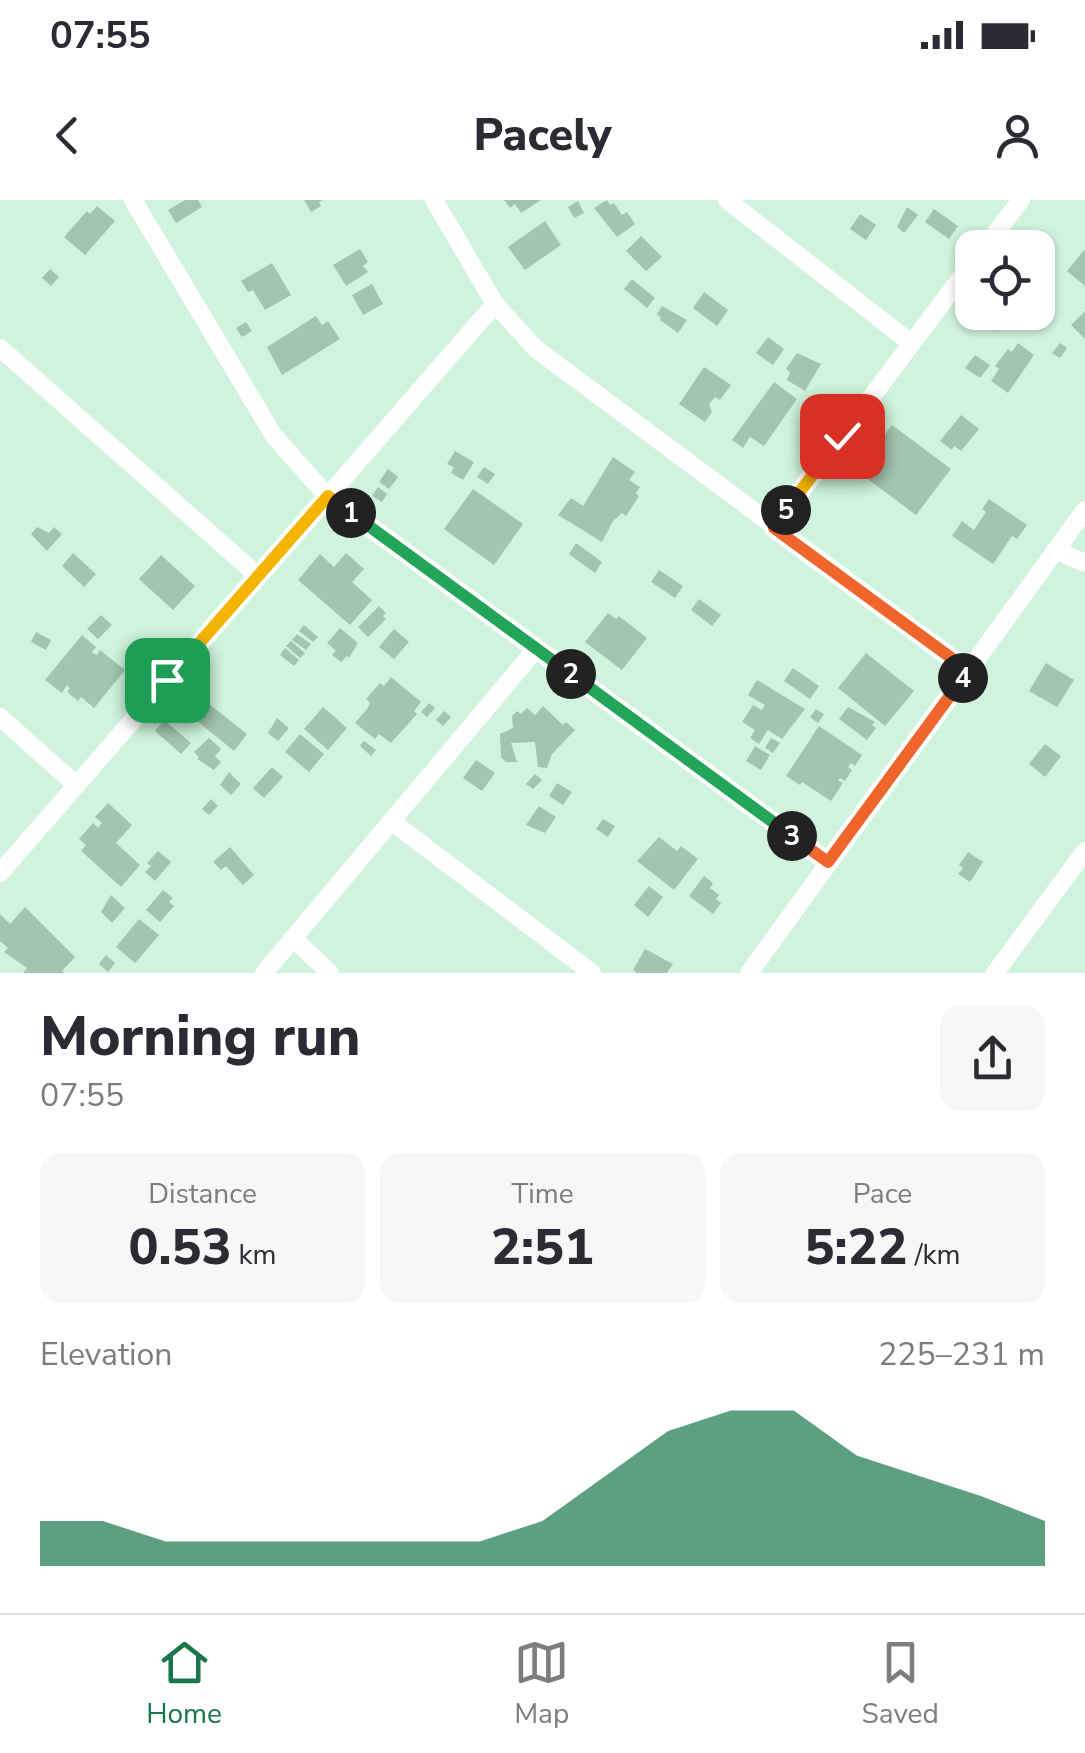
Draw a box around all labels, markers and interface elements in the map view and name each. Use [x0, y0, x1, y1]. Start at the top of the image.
text: 07:55 [50, 10, 151, 61]
text: Pacely [473, 105, 612, 166]
icon: back [40, 108, 95, 163]
icon: person [990, 108, 1045, 163]
map controls [955, 230, 1055, 330]
button: locate [955, 230, 1055, 330]
pin [800, 394, 885, 479]
icon: check [815, 409, 870, 464]
pin: 5 [761, 485, 811, 535]
pin: 1 [326, 488, 376, 538]
text: 5 [778, 491, 794, 529]
text: 1 [343, 494, 359, 532]
pin [125, 638, 210, 723]
pin: 2 [546, 649, 596, 699]
icon: arrive [140, 653, 195, 708]
pin: 4 [938, 653, 988, 703]
text: 2 [563, 655, 579, 693]
text: 4 [955, 659, 971, 697]
pin: 3 [767, 811, 817, 861]
text: 3 [784, 817, 800, 855]
text: Morning run [40, 999, 360, 1074]
button: share [940, 1006, 1045, 1111]
text: 07:55 [40, 1074, 124, 1117]
text: Distance [148, 1175, 257, 1213]
text: Time [511, 1175, 574, 1213]
text: Pace [853, 1175, 912, 1213]
text: 0.53 [128, 1213, 231, 1282]
text: 2:51 [491, 1213, 594, 1282]
text: 5:22 [804, 1213, 907, 1282]
text: km [231, 1236, 277, 1274]
text: /km [907, 1236, 961, 1274]
text: Elevation [40, 1333, 173, 1376]
text: 225–231 m [878, 1333, 1045, 1376]
tab: Home [146, 1635, 222, 1733]
tab: Map [514, 1635, 569, 1733]
tab: Saved [861, 1635, 939, 1733]

